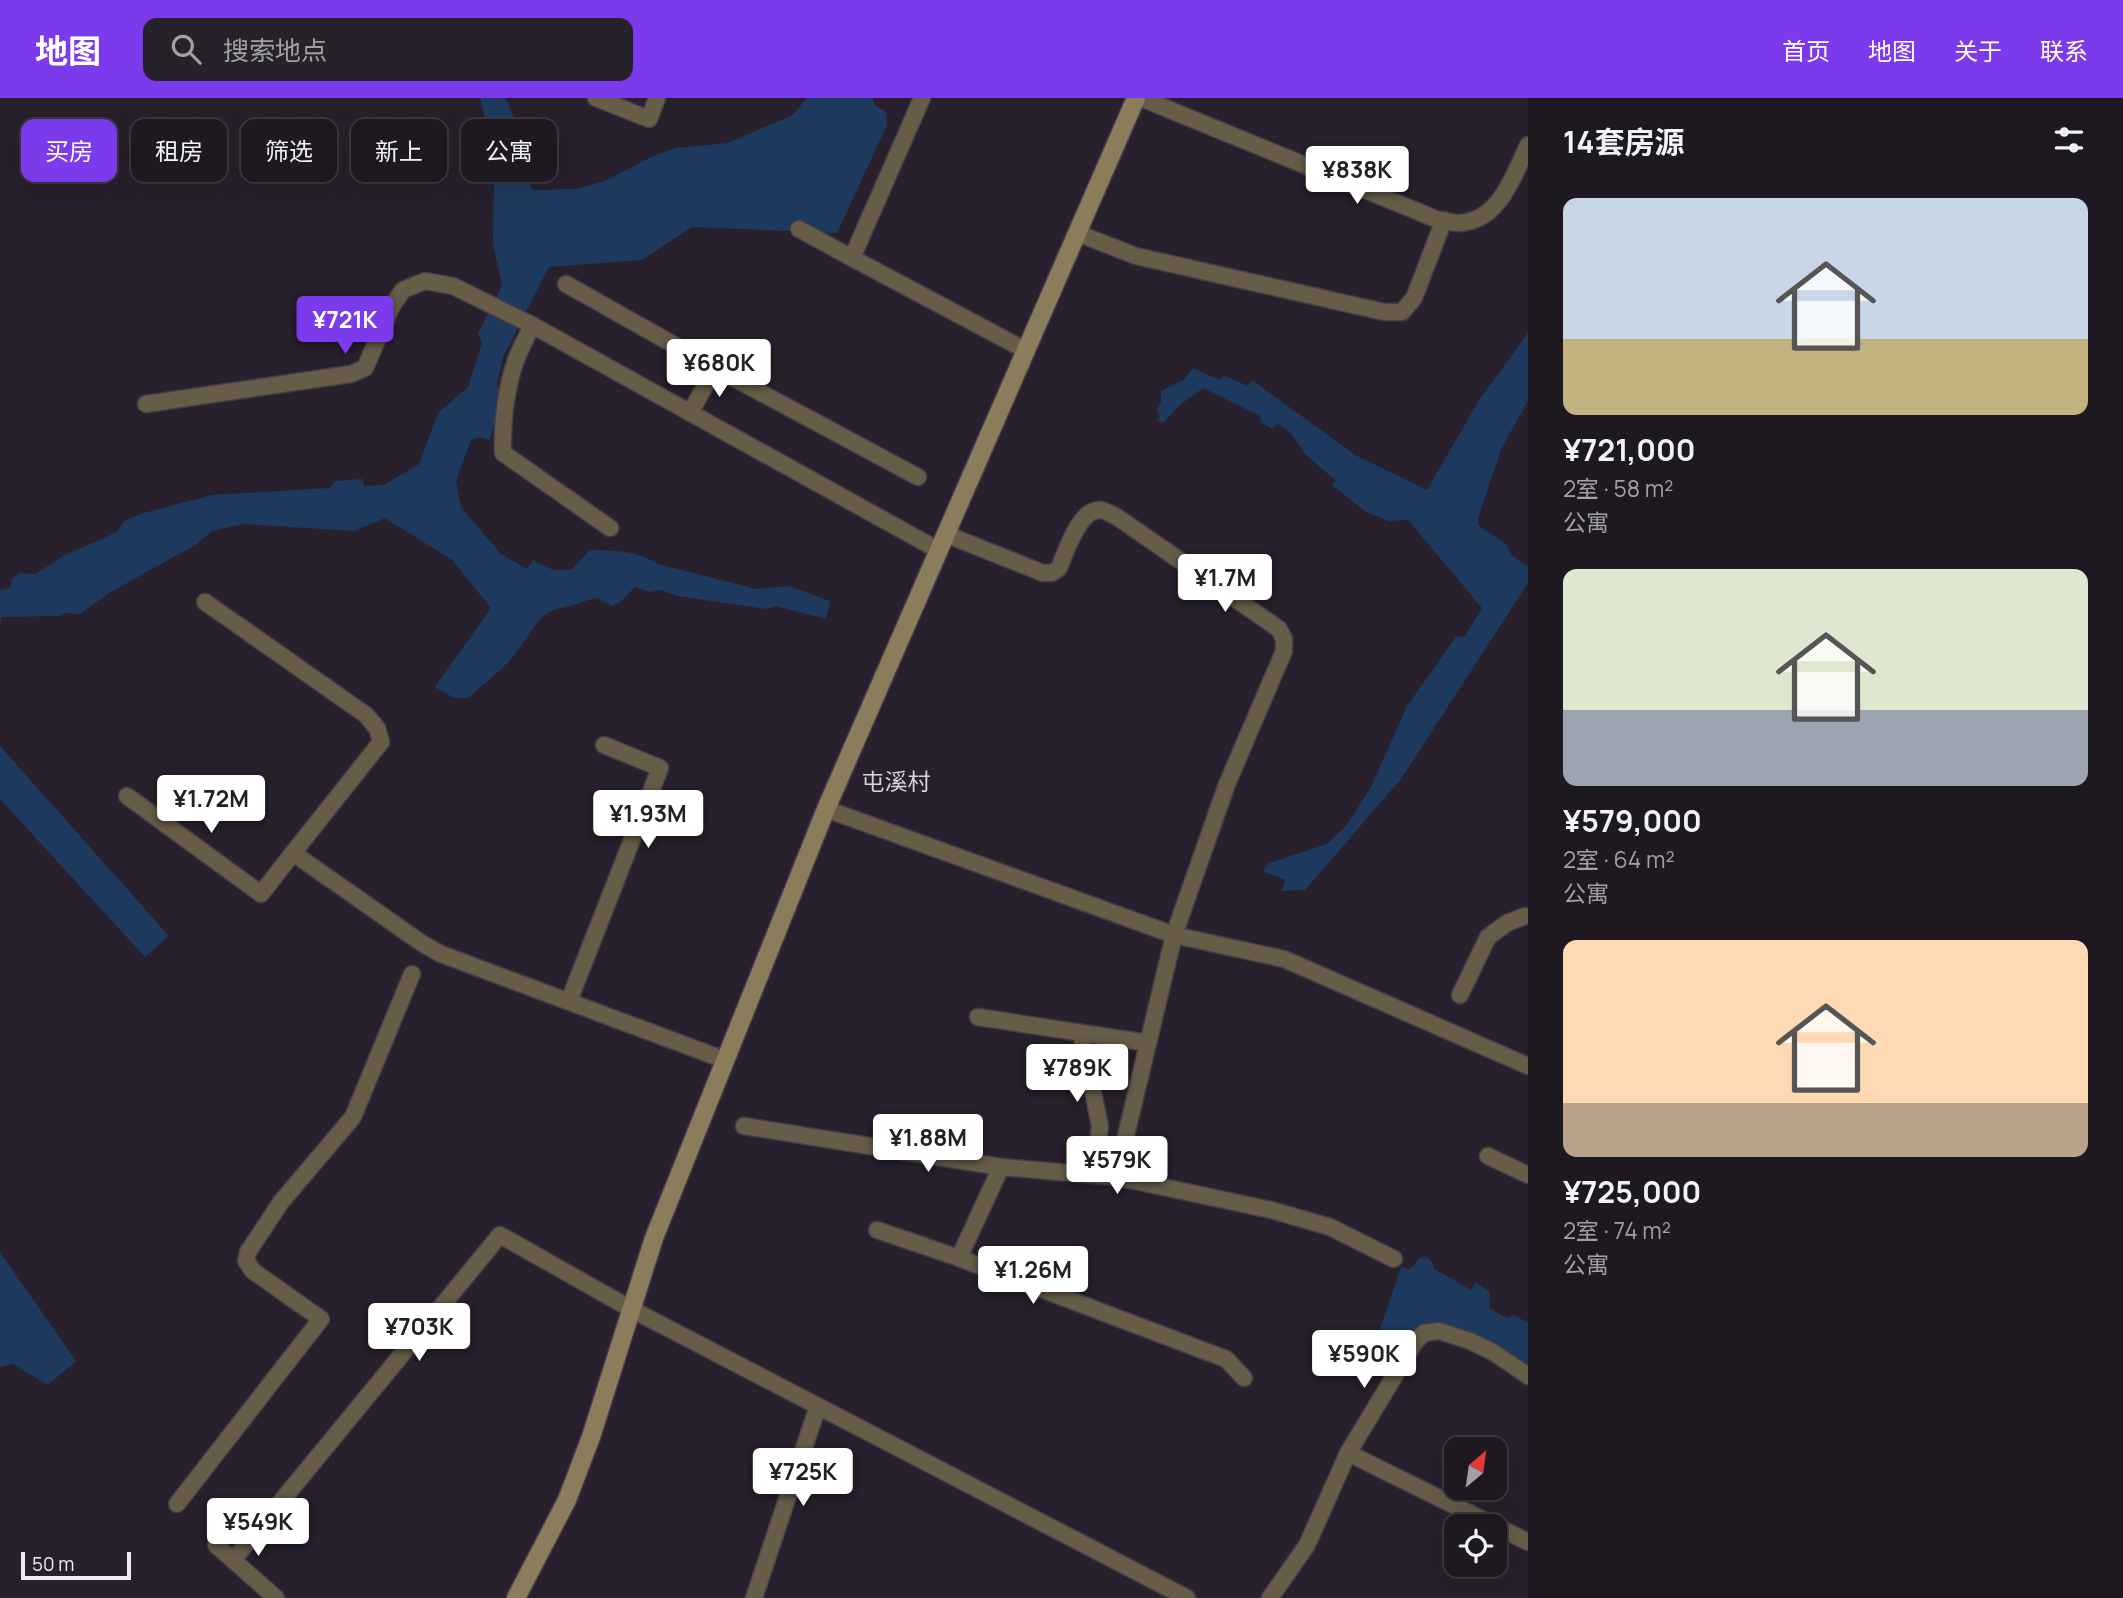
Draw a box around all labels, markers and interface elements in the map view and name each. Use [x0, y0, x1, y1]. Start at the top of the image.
search box [143, 18, 633, 81]
text: 地图 [35, 28, 101, 73]
icon: search [167, 30, 205, 68]
text: 搜索地点 [223, 32, 327, 68]
text: 首页 [1782, 34, 1830, 67]
text: 地图 [1868, 34, 1916, 67]
text: 关于 [1954, 34, 2002, 67]
text: 联系 [2040, 34, 2088, 67]
chip: 买房 [21, 119, 117, 182]
chip: 租房 [131, 119, 227, 182]
chip: 筛选 [241, 119, 337, 182]
chip: 新上 [351, 119, 447, 182]
chip: 公寓 [461, 119, 557, 182]
text: 14套房源 [1563, 121, 1684, 162]
icon: filters [2050, 121, 2088, 159]
pin: ¥838K [1308, 146, 1406, 206]
text: ¥838K [1322, 153, 1392, 185]
icon: home [1763, 243, 1889, 369]
pin: ¥721K [296, 296, 394, 356]
text: ¥721K [313, 303, 378, 335]
pin: ¥680K [670, 340, 768, 399]
text: ¥680K [683, 346, 755, 378]
text: ¥721,000 [1563, 429, 1695, 470]
text: 2室 · 58 m² [1563, 472, 1673, 504]
text: 公寓 [1563, 506, 1609, 538]
pin: ¥1.7M [1176, 554, 1274, 614]
text: ¥1.7M [1194, 561, 1256, 593]
icon: home [1763, 614, 1889, 740]
district label: 屯溪村 [862, 765, 931, 797]
pin: ¥1.72M [154, 776, 268, 835]
text: ¥1.72M [173, 782, 249, 814]
pin: ¥1.93M [591, 790, 705, 850]
text: ¥1.93M [609, 797, 687, 829]
text: ¥579,000 [1563, 800, 1702, 841]
text: 2室 · 64 m² [1563, 843, 1675, 875]
text: 公寓 [1563, 877, 1609, 909]
icon: home [1763, 985, 1889, 1111]
pin: ¥789K [1028, 1044, 1126, 1104]
text: ¥789K [1042, 1051, 1112, 1083]
pin: ¥1.88M [871, 1114, 985, 1174]
text: ¥1.88M [889, 1121, 967, 1153]
pin: ¥579K [1068, 1136, 1166, 1196]
text: ¥579K [1083, 1143, 1152, 1175]
text: ¥725,000 [1563, 1171, 1701, 1212]
text: 2室 · 74 m² [1563, 1214, 1671, 1246]
pin: ¥1.26M [976, 1246, 1090, 1306]
text: 公寓 [1563, 1248, 1609, 1280]
text: ¥1.26M [994, 1253, 1072, 1285]
pin: ¥703K [370, 1304, 468, 1363]
text: ¥703K [384, 1310, 454, 1342]
pin: ¥590K [1315, 1330, 1413, 1390]
text: ¥590K [1328, 1337, 1400, 1369]
north arrow [1444, 1437, 1507, 1500]
map controls [1444, 1437, 1507, 1577]
pin: ¥725K [754, 1448, 852, 1508]
text: ¥725K [769, 1455, 837, 1487]
pin: ¥549K [209, 1498, 307, 1558]
text: ¥549K [223, 1505, 293, 1537]
button: locate [1444, 1514, 1507, 1577]
scale bar [21, 1549, 131, 1581]
text: 50 m [32, 1551, 74, 1577]

